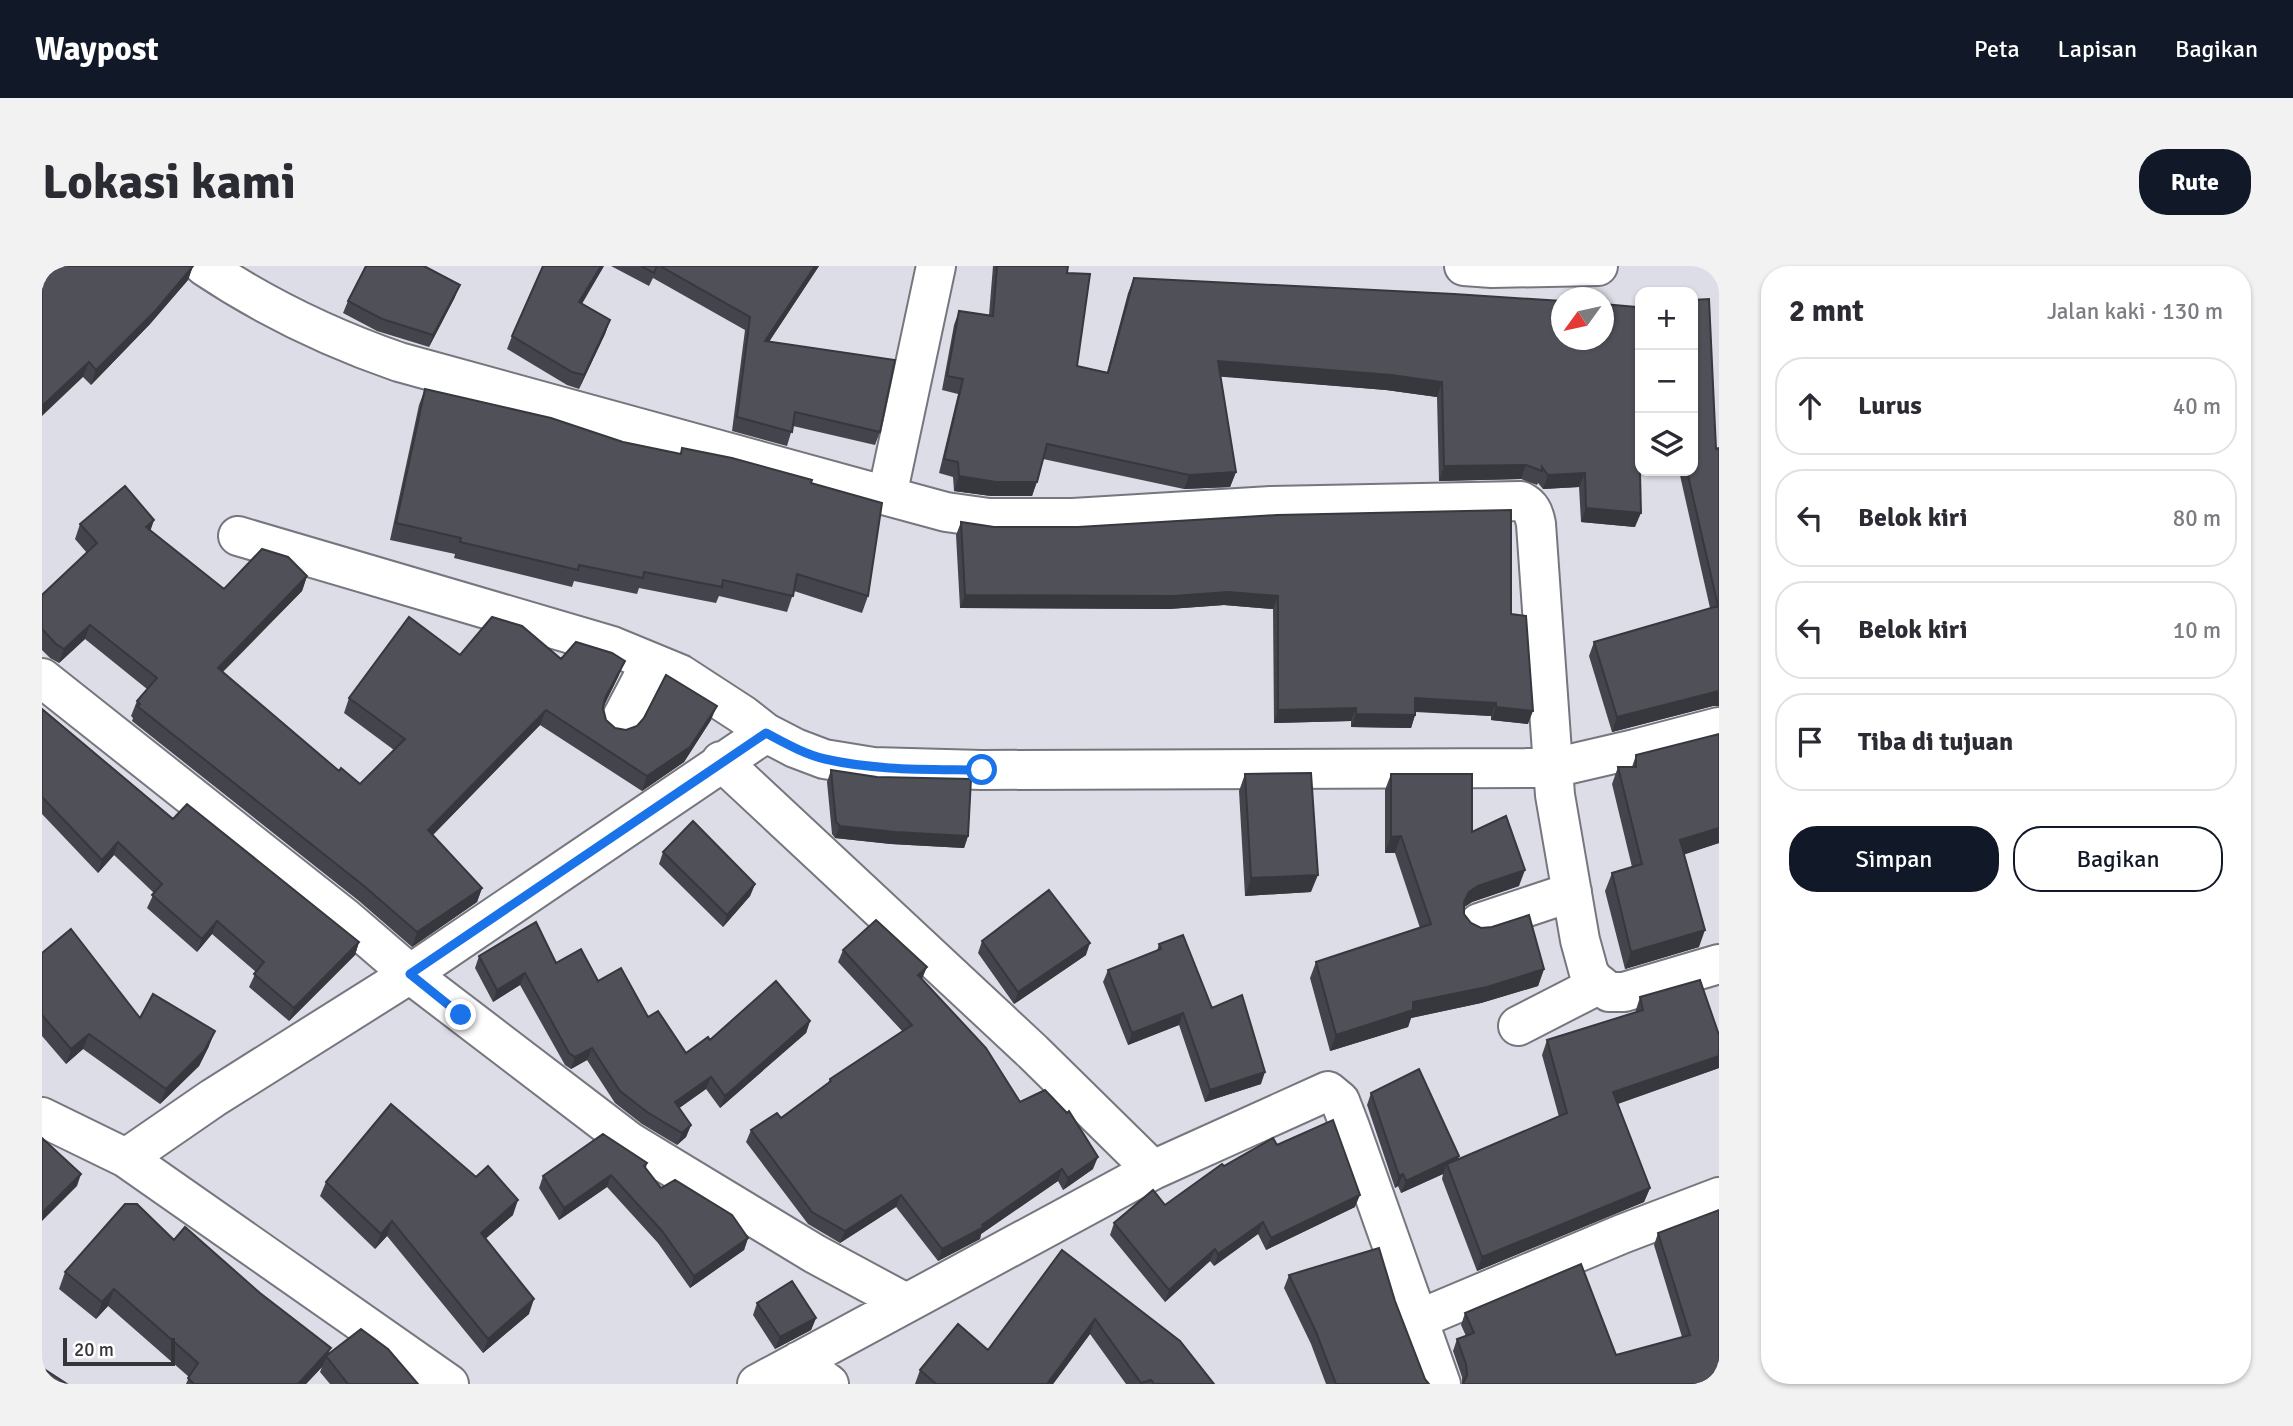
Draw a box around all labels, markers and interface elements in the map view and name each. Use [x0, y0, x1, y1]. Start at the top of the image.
text: Waypost [35, 29, 159, 70]
text: Peta [1974, 34, 2020, 64]
text: Lapisan [2058, 34, 2137, 64]
text: Bagikan [2175, 34, 2258, 64]
button: Rute [2139, 149, 2251, 215]
text: Lokasi kami [42, 152, 296, 212]
north arrow [1551, 287, 1614, 350]
map controls [1635, 287, 1698, 476]
button: + [1635, 287, 1698, 350]
text: 2 mnt [1789, 293, 1864, 330]
text: Jalan kaki · 130 m [2047, 297, 2223, 326]
button: − [1635, 350, 1698, 413]
icon: ahead [1791, 387, 1829, 425]
text: Lurus [1858, 390, 1922, 422]
text: 40 m [2173, 392, 2221, 421]
button: layers [1635, 413, 1698, 476]
icon: left [1791, 499, 1829, 537]
text: Belok kiri [1858, 502, 1967, 534]
text: 80 m [2173, 504, 2221, 533]
icon: left [1791, 611, 1829, 649]
text: Belok kiri [1858, 614, 1967, 646]
text: 10 m [2173, 616, 2221, 645]
icon: arrive [1791, 723, 1829, 761]
text: Tiba di tujuan [1858, 726, 2013, 758]
route start [966, 754, 997, 785]
button: Simpan [1789, 826, 1999, 892]
button: Bagikan [2013, 826, 2223, 892]
route end [445, 999, 476, 1030]
scale bar [63, 1335, 175, 1367]
text: 20 m [74, 1338, 114, 1362]

